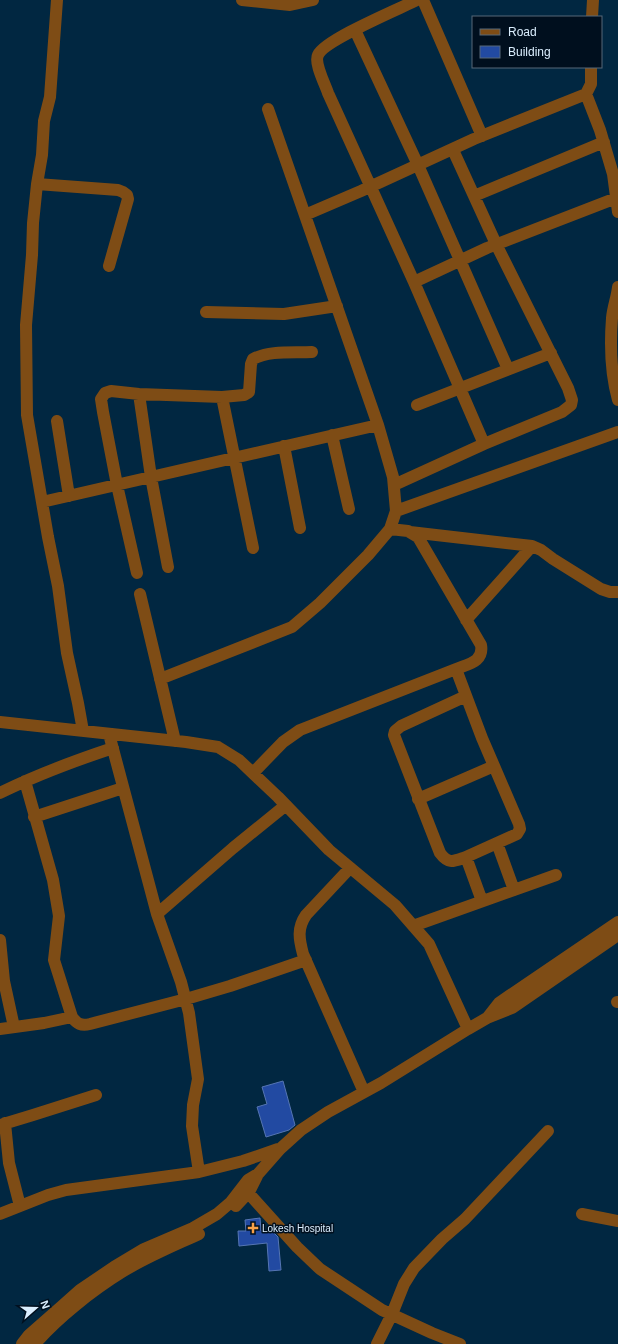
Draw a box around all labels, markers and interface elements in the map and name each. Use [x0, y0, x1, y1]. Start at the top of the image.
legend [472, 16, 602, 68]
text: Road [508, 25, 537, 39]
text: Building [508, 45, 551, 59]
marker: Lokesh Hospital [247, 1222, 259, 1234]
place label: Lokesh Hospital [262, 1223, 333, 1234]
north arrow [16, 1288, 56, 1328]
text: N [38, 1299, 52, 1310]

